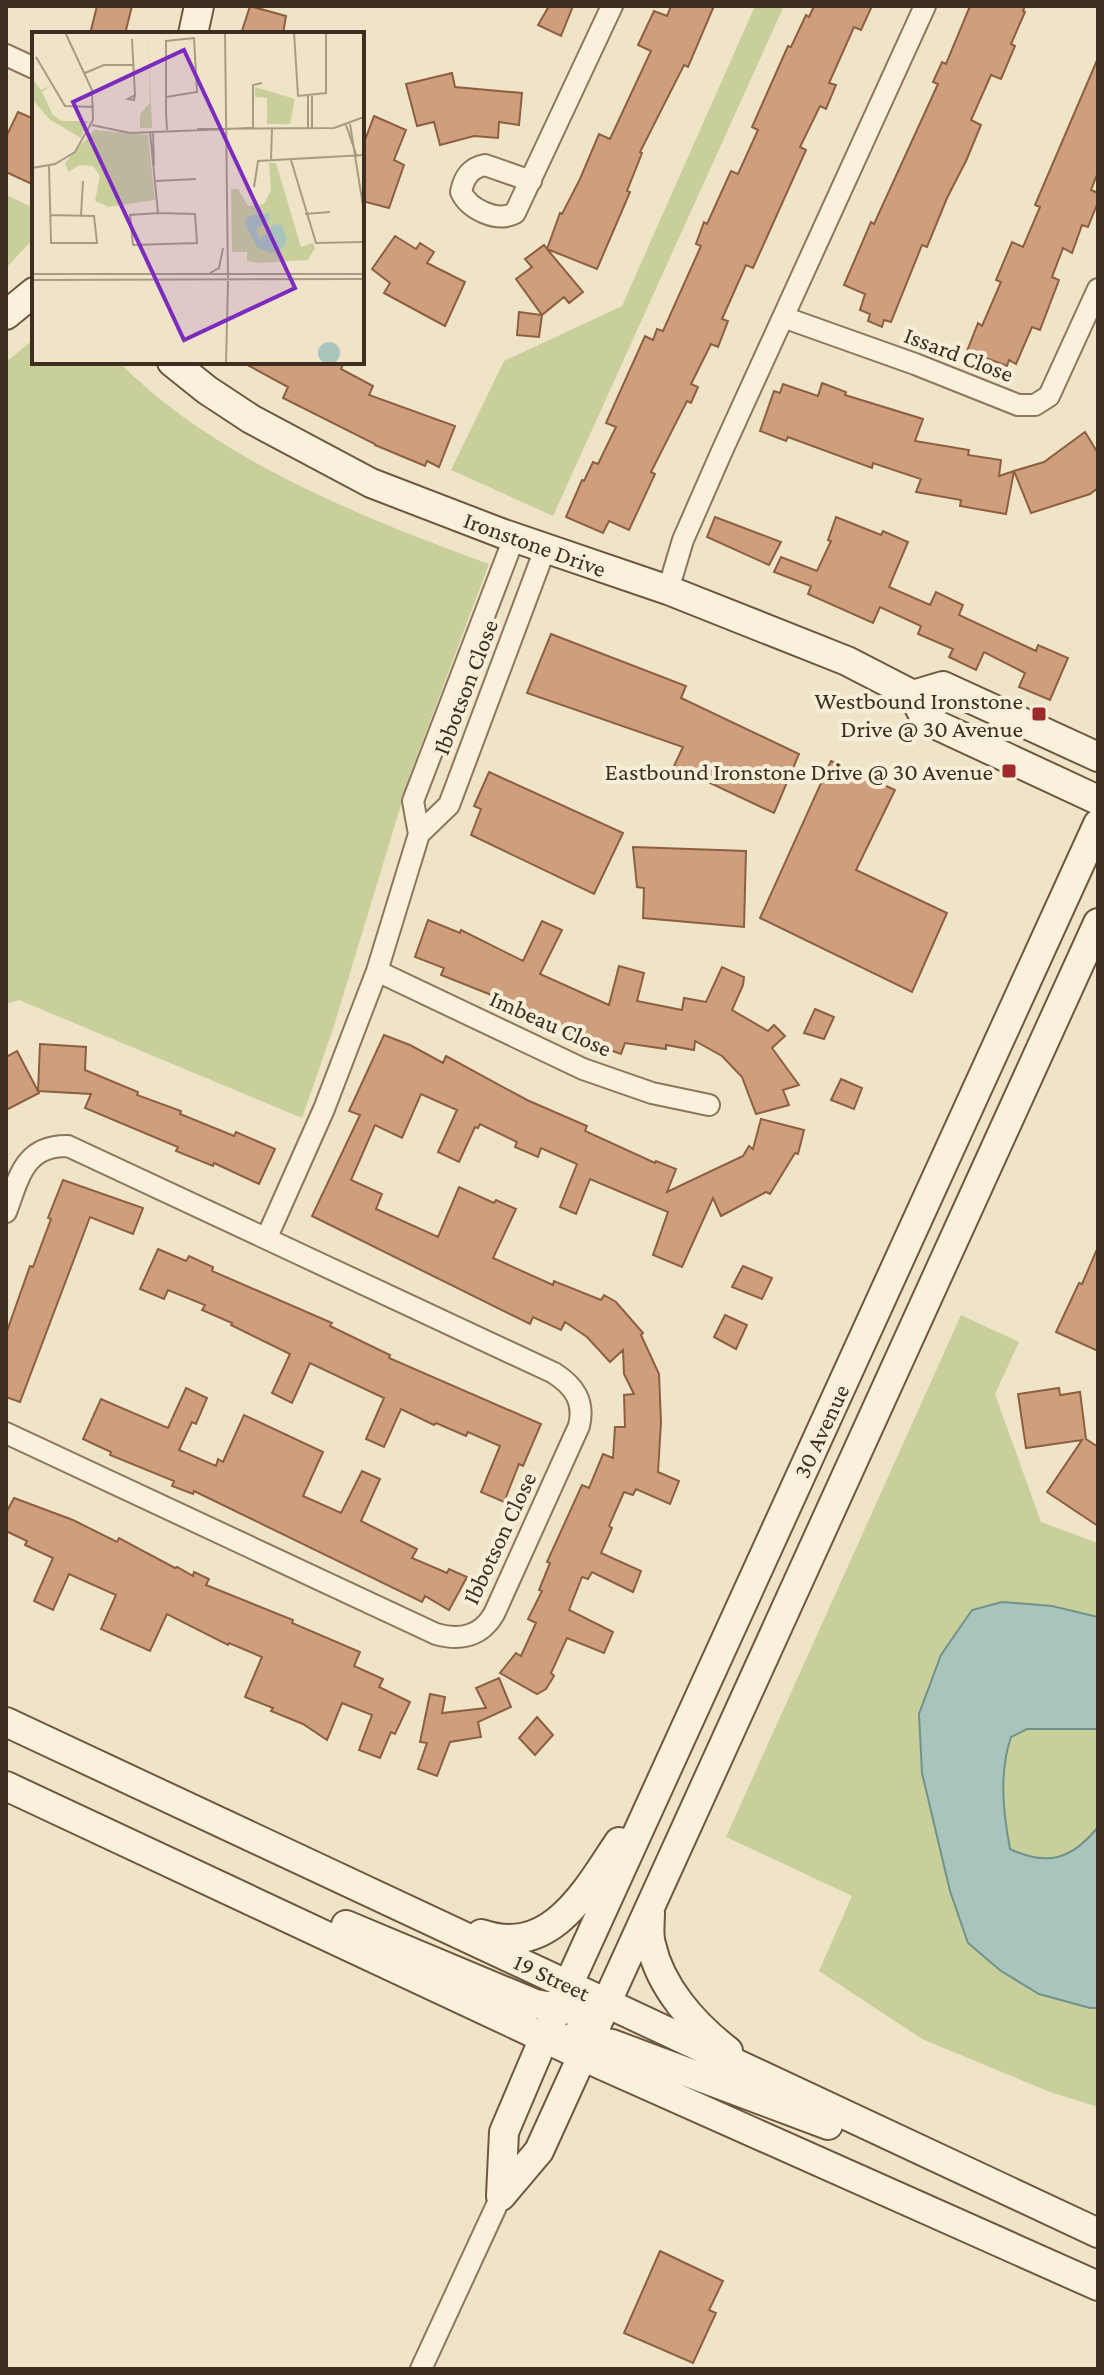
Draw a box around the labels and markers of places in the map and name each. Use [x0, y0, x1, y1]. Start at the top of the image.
place label: Westbound Ironstone Drive @ 30 Avenue [814, 687, 1023, 742]
marker: Westbound Ironstone Drive @ 30 Avenue [1030, 705, 1048, 723]
place label: Eastbound Ironstone Drive @ 30 Avenue [605, 758, 993, 785]
marker: Eastbound Ironstone Drive @ 30 Avenue [1000, 762, 1018, 780]

